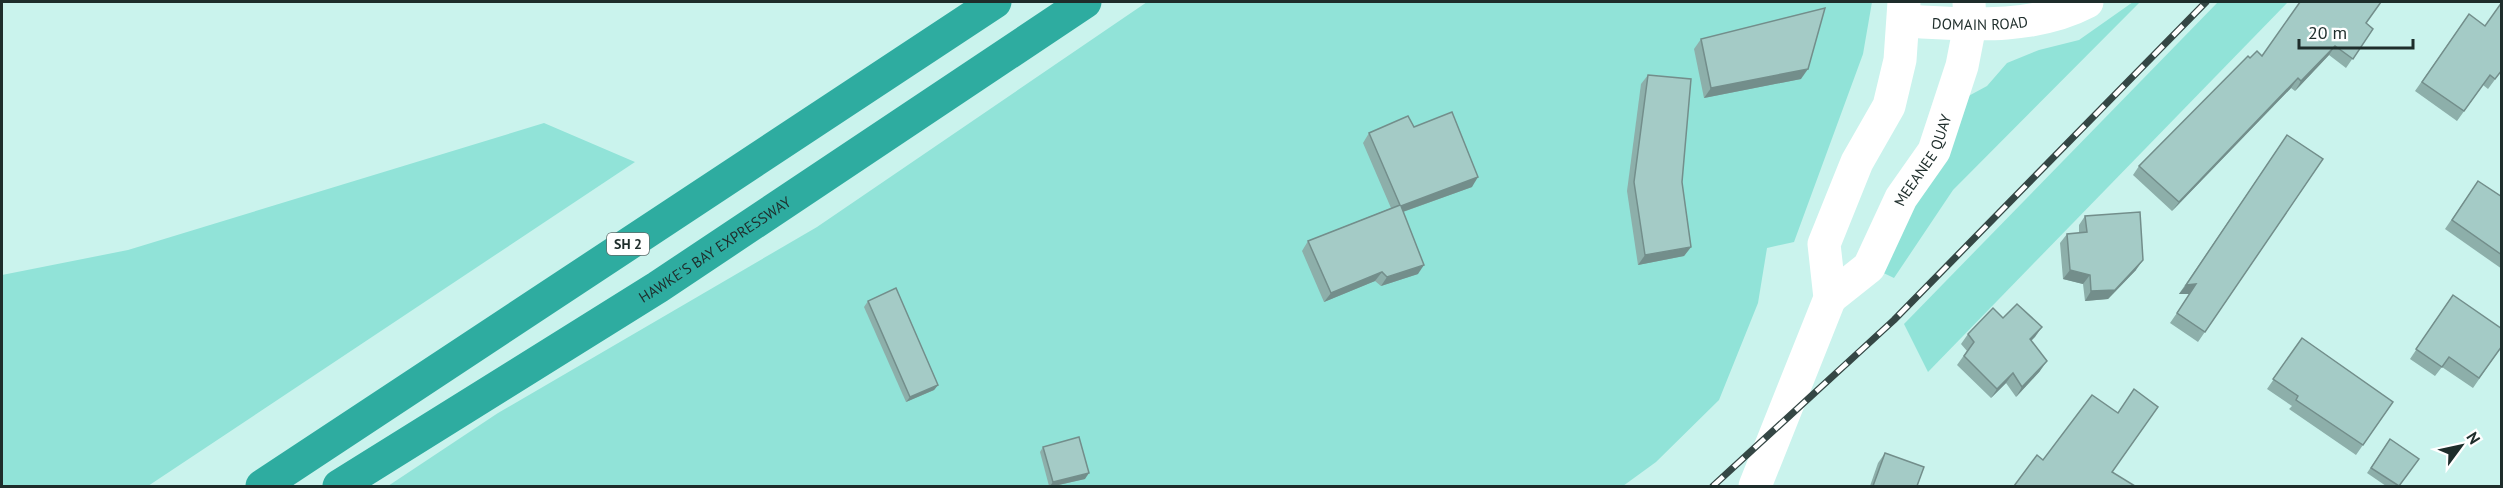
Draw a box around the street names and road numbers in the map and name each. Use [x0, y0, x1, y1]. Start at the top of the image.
street label: DOMAIN ROAD [1931, 11, 2029, 33]
street label: MEEANEE QUAY [1889, 111, 1955, 209]
street label: HAWKE'S BAY EXPRESSWAY [635, 191, 795, 306]
road number: SH 2 [607, 233, 649, 255]

